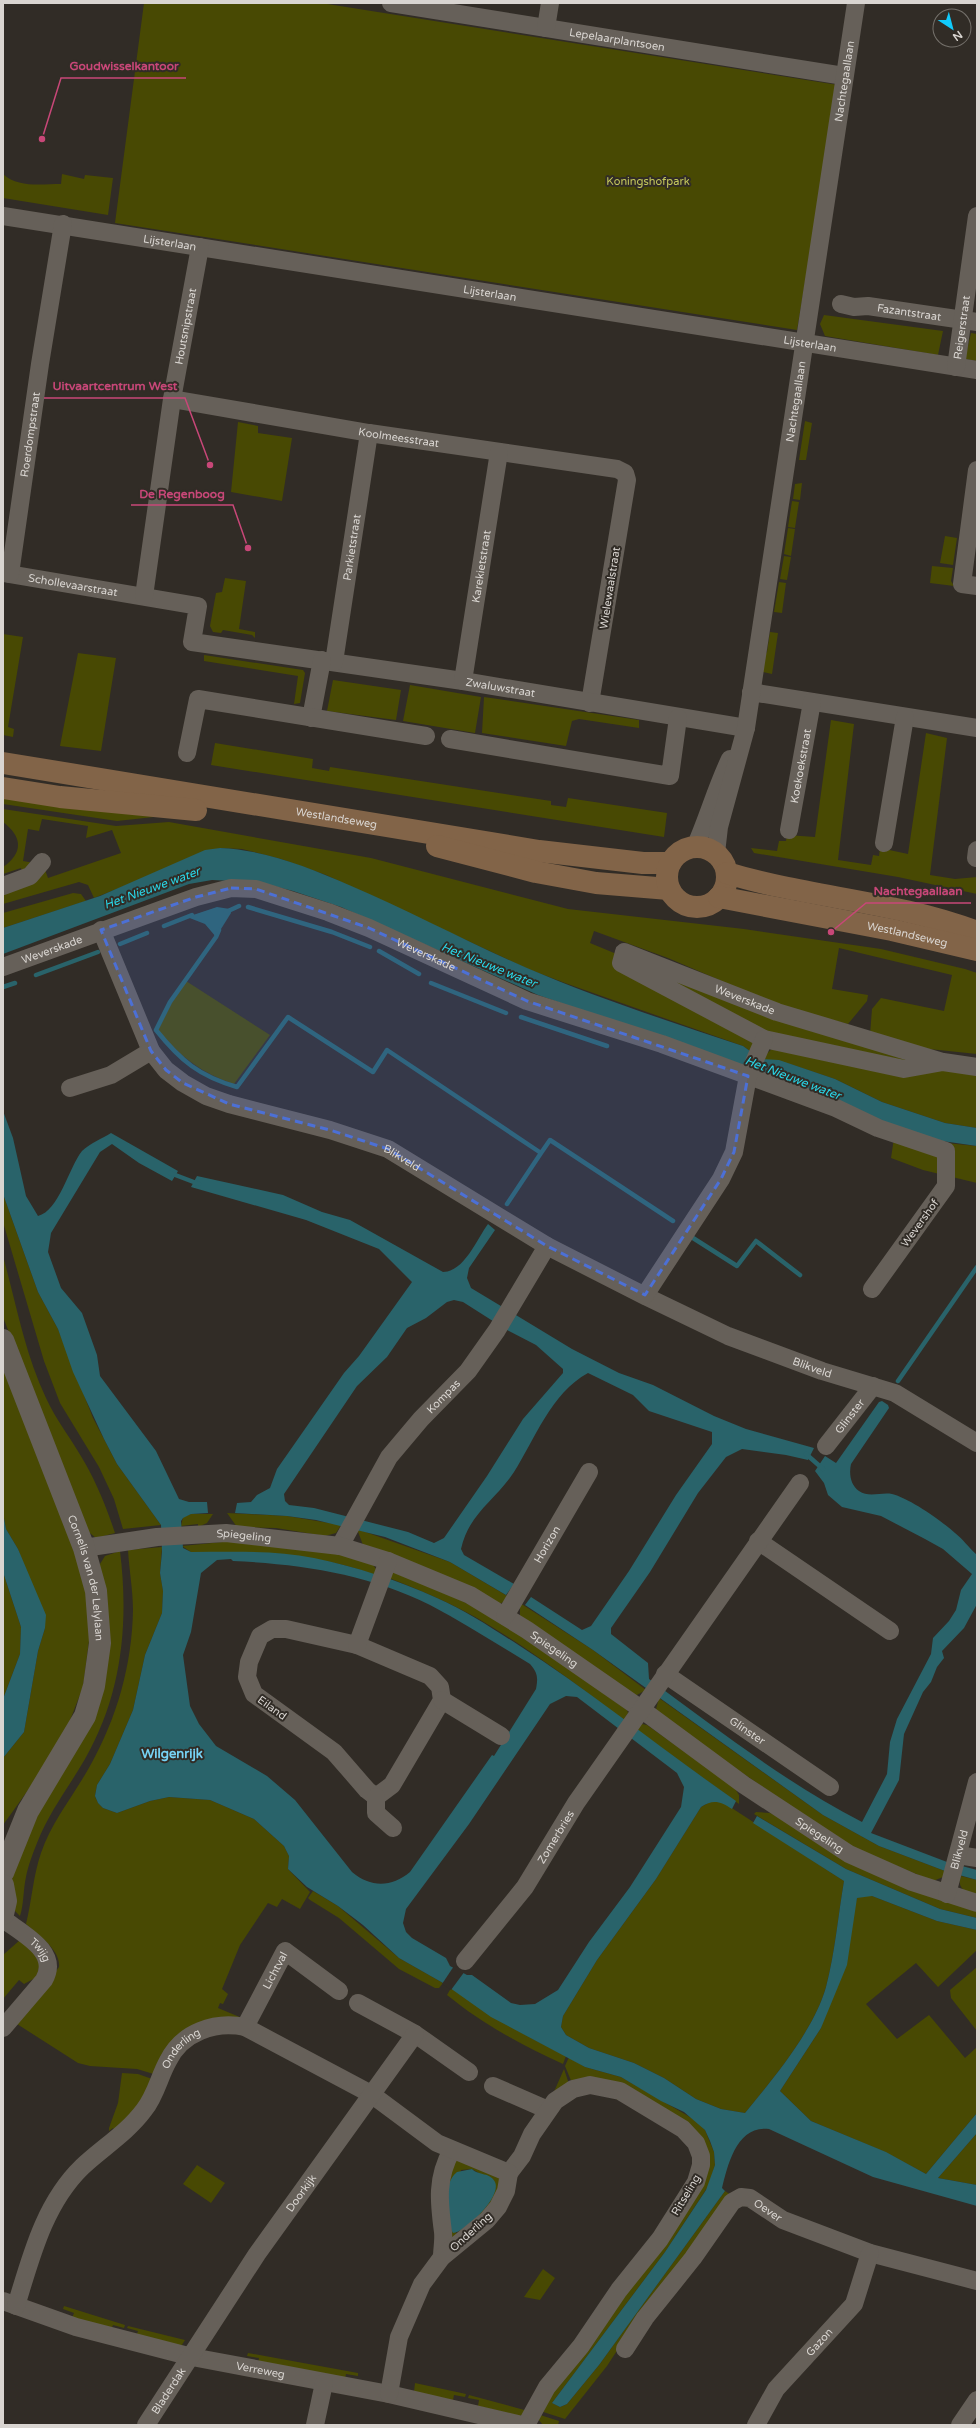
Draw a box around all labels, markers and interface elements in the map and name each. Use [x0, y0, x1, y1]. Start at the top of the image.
north arrow [932, 8, 972, 48]
street label: Lepelaarplantsoen [568, 25, 666, 54]
text: N [950, 28, 965, 44]
street label: Nachtegaallaan [832, 40, 857, 123]
callout: Goudwisselkantoor [61, 54, 186, 78]
text: Goudwisselkantoor [69, 59, 179, 73]
park label: Koningshofpark [606, 175, 690, 188]
street label: Lijsterlaan [142, 232, 197, 253]
street label: Lijsterlaan [462, 282, 517, 304]
street label: Houtsnipstraat [172, 287, 199, 366]
street label: Reigerstraat [951, 295, 972, 360]
street label: Fazantstraat [876, 301, 942, 323]
street label: Lijsterlaan [783, 333, 837, 354]
street label: Nachtegaallaan [783, 360, 808, 443]
callout: Uitvaartcentrum West [44, 374, 185, 398]
text: Uitvaartcentrum West [53, 379, 178, 393]
street label: Roerdompstraat [17, 391, 42, 478]
street label: Koolmeesstraat [357, 425, 440, 450]
callout: De Regenboog [131, 481, 233, 505]
text: De Regenboog [139, 487, 225, 502]
street label: Parkietstraat [340, 513, 363, 581]
street label: Karekietstraat [469, 529, 493, 604]
street label: Wielewaalstraat [597, 546, 623, 630]
street label: Schollevaarstraat [27, 571, 119, 599]
street label: Zwaluwstraat [465, 675, 536, 699]
street label: Koekoekstraat [787, 728, 814, 804]
street label: Westlandseweg [295, 805, 378, 831]
water label: Het Nieuwe water [102, 864, 203, 912]
callout: Nachtegaallaan [866, 879, 971, 903]
text: Nachtegaallaan [873, 884, 963, 899]
street label: Westlandseweg [866, 919, 949, 949]
street label: Weverskade [20, 932, 84, 966]
street label: Weverskade [395, 935, 458, 974]
water label: Het Nieuwe water [439, 940, 540, 991]
street label: Weverskade [713, 982, 777, 1017]
water label: Het Nieuwe water [743, 1053, 844, 1103]
street label: Blikveld [382, 1142, 423, 1174]
street label: Wevershof [898, 1196, 942, 1249]
street label: Blikveld [791, 1354, 834, 1380]
street label: Kompas [424, 1377, 463, 1416]
street label: Glinster [832, 1396, 867, 1436]
street label: Cornelis van der Lelylaan [65, 1513, 106, 1641]
street label: Horizon [531, 1523, 563, 1565]
street label: Spiegeling [216, 1526, 272, 1545]
street label: Spiegeling [528, 1628, 581, 1670]
street label: Eiland [255, 1693, 289, 1723]
street label: Glinster [727, 1714, 768, 1748]
district label: Wilgenrijk [141, 1746, 203, 1762]
street label: Zomerbries [534, 1808, 577, 1866]
street label: Spiegeling [793, 1814, 846, 1855]
street label: Blikveld [947, 1828, 970, 1871]
street label: Twijg [27, 1935, 54, 1964]
street label: Lichtval [260, 1949, 290, 1991]
street label: Onderling [159, 2025, 202, 2071]
street label: Doorkijk [283, 2172, 319, 2214]
street label: Ritseling [669, 2172, 703, 2218]
street label: Oever [751, 2196, 785, 2224]
street label: Onderling [447, 2210, 495, 2254]
street label: Gazon [803, 2325, 835, 2359]
street label: Verreweg [235, 2359, 286, 2381]
street label: Bladerdak [148, 2365, 188, 2416]

